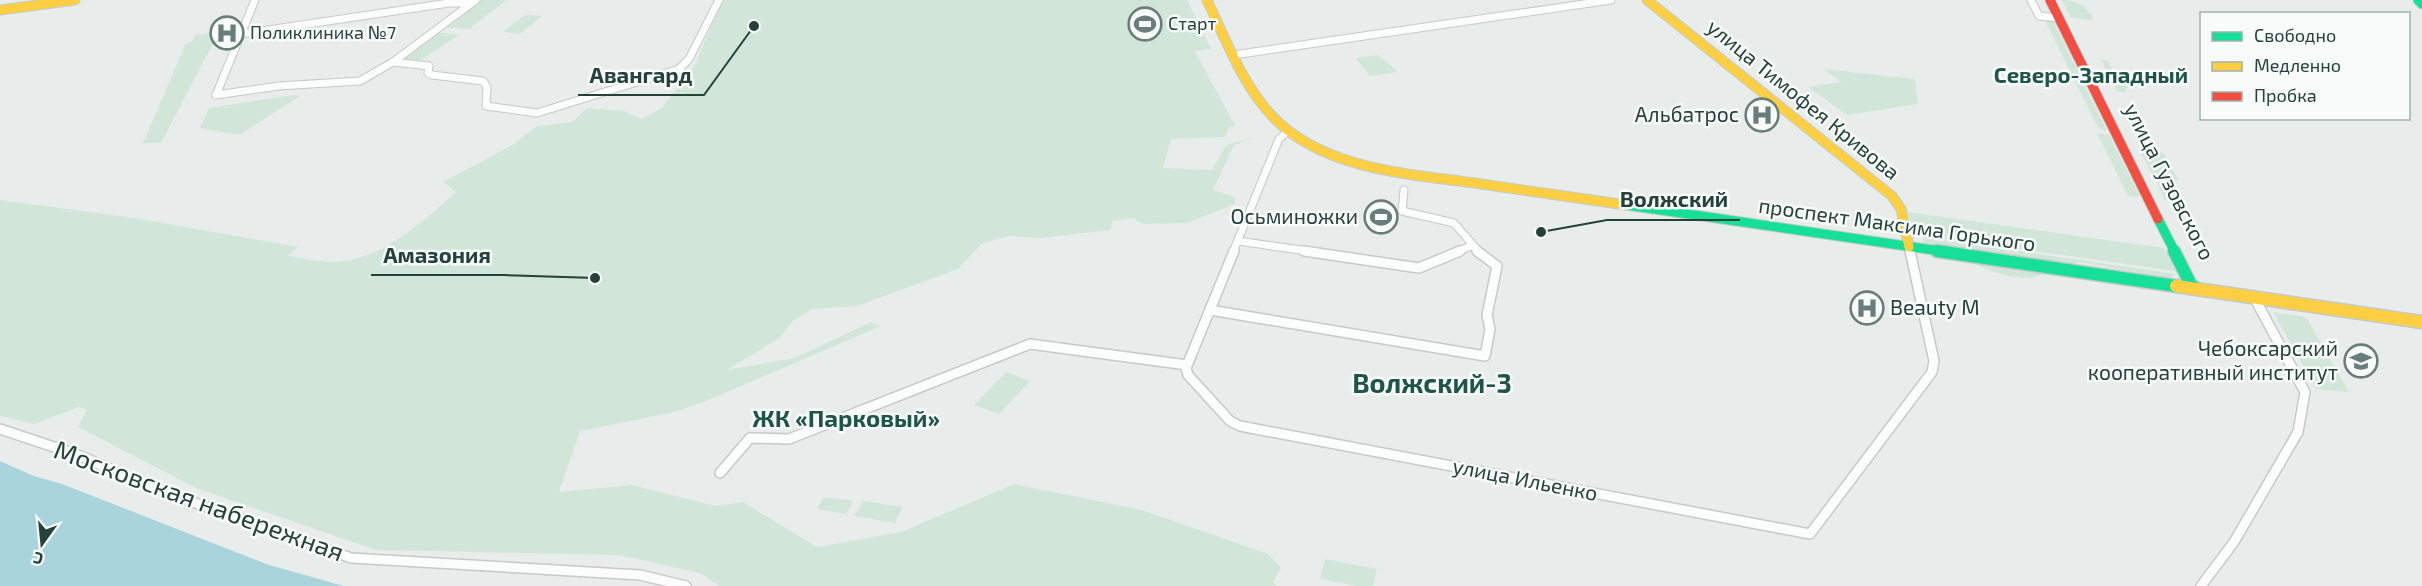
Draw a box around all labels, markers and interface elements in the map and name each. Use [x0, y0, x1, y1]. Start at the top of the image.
sports icon: Старт [1127, 6, 1163, 42]
place label: Старт [1168, 12, 1217, 34]
legend [2200, 12, 2410, 120]
street label: улица Тимофея Кривова [1702, 14, 1905, 185]
hospital icon: Поликлиника №7 [209, 15, 245, 51]
place label: Поликлиника №7 [250, 21, 396, 43]
text: Свободно [2254, 24, 2336, 46]
text: Медленно [2254, 54, 2341, 76]
callout: Авангард [578, 55, 704, 95]
text: Авангард [590, 61, 693, 87]
district label: Северо-Западный [1994, 61, 2188, 87]
text: Пробка [2254, 84, 2317, 106]
hospital icon: Альбатрос [1744, 97, 1780, 133]
street label: улица Гузовского [2119, 99, 2221, 264]
place label: Альбатрос [1635, 101, 1739, 126]
callout: Волжский [1607, 180, 1740, 220]
text: Волжский [1620, 185, 1728, 211]
street label: проспект Максима Горького [1757, 192, 2037, 255]
sports icon: Осьминожки [1363, 199, 1399, 235]
place label: Осьминожки [1231, 203, 1358, 228]
callout: Амазония [371, 235, 503, 275]
text: Амазония [383, 241, 491, 267]
hospital icon: Beauty M [1849, 290, 1885, 326]
place label: Beauty M [1890, 294, 1980, 319]
place label: Чебоксарский кооперативный институт [2088, 335, 2338, 385]
school or university icon: Чебоксарский кооперативный институт [2343, 343, 2379, 379]
district label: Волжский-3 [1352, 366, 1512, 398]
district label: ЖК «Парковый» [752, 403, 940, 432]
street label: Московская набережная [50, 433, 349, 566]
street label: улица Ильенко [1450, 452, 1600, 506]
north arrow [12, 514, 72, 574]
text: С [31, 549, 45, 569]

